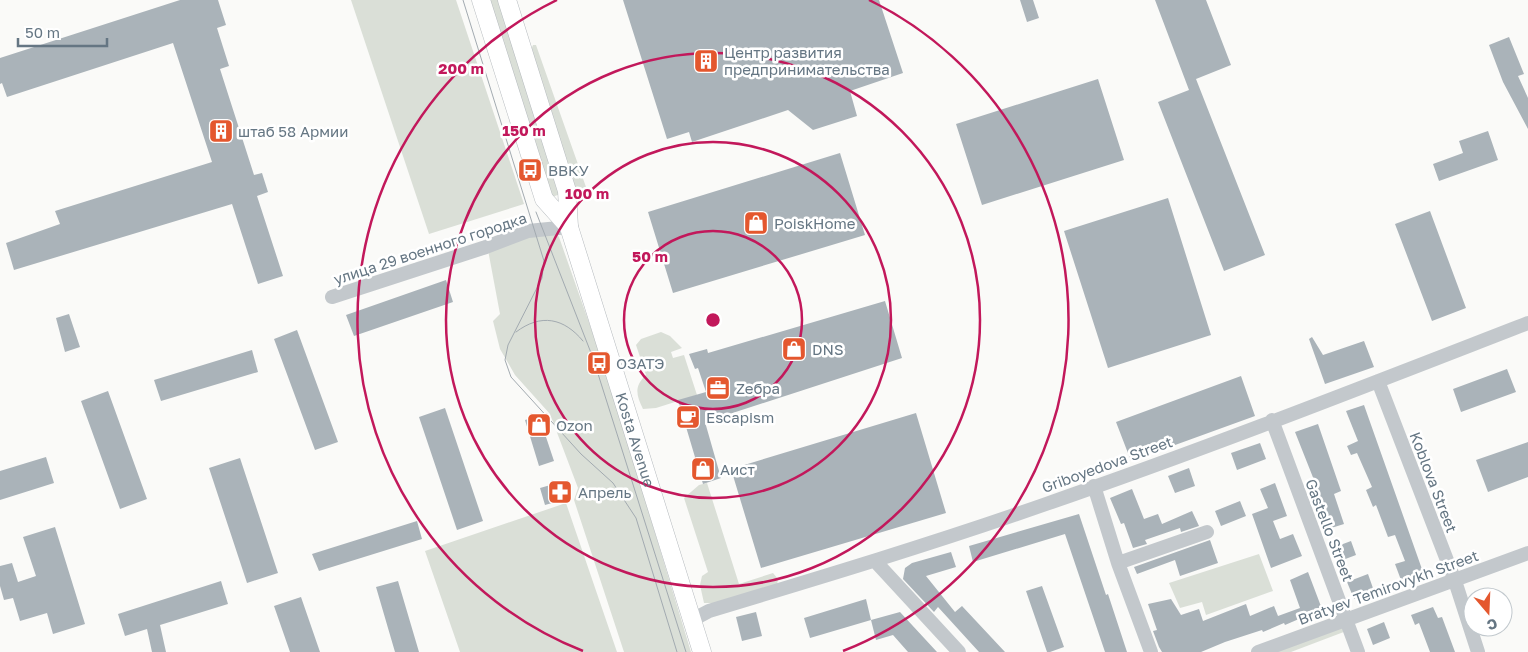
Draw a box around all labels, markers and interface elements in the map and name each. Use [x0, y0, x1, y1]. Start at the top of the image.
scale bar [18, 15, 106, 47]
text: 50 m [25, 23, 60, 41]
place label: Центр развития предпринимательства [724, 43, 890, 78]
building icon: Центр развития предпринимательства [693, 48, 719, 74]
text: 200 m [438, 59, 484, 77]
building icon: штаб 58 Армии [208, 118, 234, 144]
text: 150 m [502, 121, 546, 139]
place label: штаб 58 Армии [238, 122, 348, 140]
bus stop icon: ВВКУ [517, 157, 543, 183]
place label: ВВКУ [548, 161, 589, 179]
text: 100 m [565, 184, 609, 202]
street label: улица 29 военного городка [331, 208, 529, 288]
shop icon: PoiskHome [743, 210, 769, 236]
place label: PoiskHome [774, 214, 856, 232]
text: 50 m [632, 247, 668, 265]
centre of rings [704, 311, 722, 329]
shop icon: DNS [781, 336, 807, 362]
place label: DNS [812, 340, 844, 358]
bus stop icon: ОЗАТЭ [586, 350, 612, 376]
place label: ОЗАТЭ [616, 354, 664, 372]
office icon: Zeбра [705, 375, 731, 401]
place label: Zeбра [736, 379, 780, 397]
street label: Kosta Avenue [612, 390, 659, 489]
cafe icon: Escapism [675, 404, 701, 430]
place label: Escapism [706, 408, 774, 426]
shop icon: Ozon [526, 412, 552, 438]
place label: Ozon [556, 416, 593, 434]
street label: Koblova Street [1407, 429, 1461, 535]
street label: Griboyedova Street [1039, 432, 1175, 496]
shop icon: Аист [690, 456, 716, 482]
place label: Аист [720, 460, 755, 478]
street label: Gastello Street [1302, 476, 1358, 584]
pharmacy icon: Апрель [547, 479, 573, 505]
place label: Апрель [578, 483, 632, 501]
street label: Bratyev Temirovykh Street [1295, 546, 1481, 628]
north arrow [1463, 587, 1513, 637]
text: С [1485, 615, 1500, 634]

